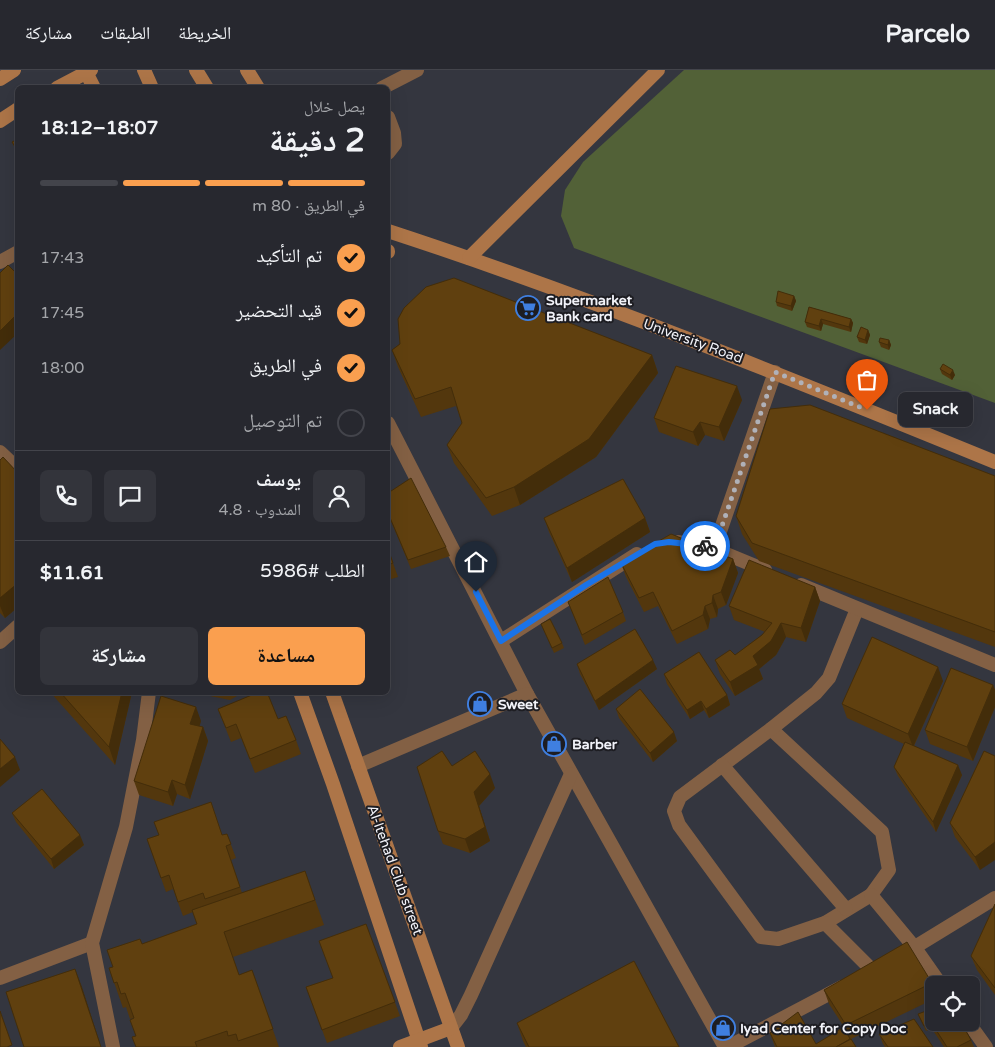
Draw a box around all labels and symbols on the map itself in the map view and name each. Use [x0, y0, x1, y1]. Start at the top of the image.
place label: Supermarket Bank card [546, 292, 633, 325]
supermarket icon: Supermarket Bank card [515, 295, 541, 321]
street label: University Road [641, 315, 745, 367]
pin [846, 359, 888, 410]
callout: Snack [897, 392, 972, 428]
courier [680, 521, 730, 571]
pin [455, 541, 497, 592]
shop icon: Sweet [467, 691, 493, 717]
place label: Sweet [498, 696, 539, 713]
shop icon: Barber [541, 731, 567, 757]
place label: Barber [572, 736, 618, 753]
street label: Al-Itehad Club street [364, 803, 427, 938]
shop icon: Iyad Center for Copy Doc [710, 1015, 736, 1041]
place label: Iyad Center for Copy Doc [740, 1020, 907, 1037]

